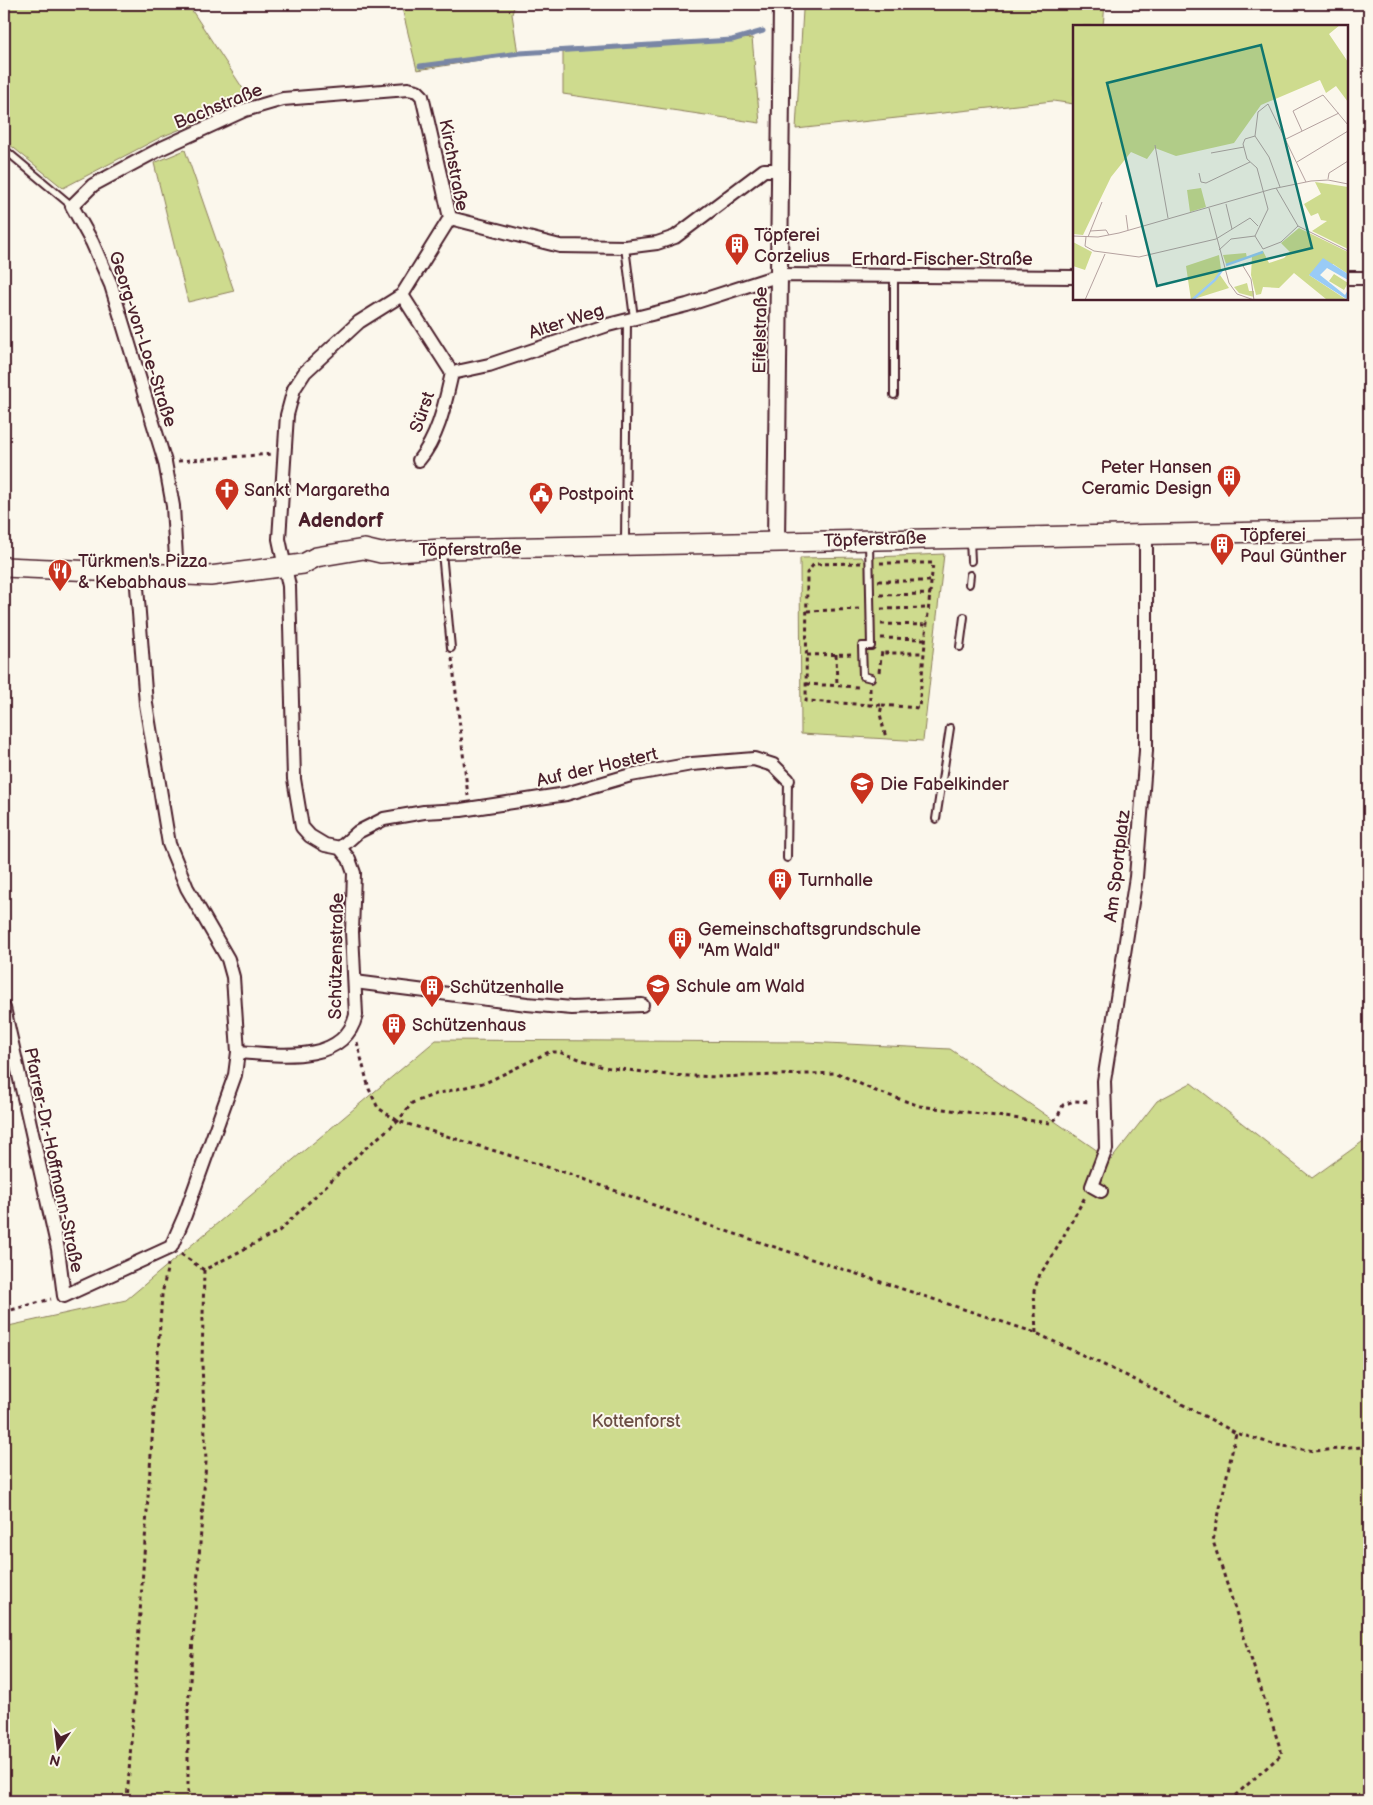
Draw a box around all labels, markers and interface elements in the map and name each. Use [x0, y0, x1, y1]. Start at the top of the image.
inset map [1073, 25, 1348, 300]
street label: Bachstraße [171, 79, 266, 134]
street label: Kirchstraße [434, 117, 473, 213]
place label: Töpferei Corzelius [754, 225, 830, 267]
building icon: Töpferei Corzelius [724, 232, 750, 266]
street label: Georg-von-Loe-Straße [104, 249, 181, 430]
street label: Erhard-Fischer-Straße [851, 249, 1033, 270]
street label: Eifelstraße [749, 286, 772, 374]
street label: Alter Weg [526, 299, 606, 343]
street label: Sürst [406, 388, 439, 435]
place label: Peter Hansen Ceramic Design [1081, 457, 1212, 499]
building icon: Peter Hansen Ceramic Design [1216, 464, 1242, 498]
church icon: Sankt Margaretha [214, 477, 240, 511]
place label: Sankt Margaretha [244, 480, 390, 501]
public building icon: Postpoint [528, 481, 554, 515]
place label: Postpoint [558, 484, 634, 505]
district label: Adendorf [297, 509, 384, 533]
place label: Töpferei Paul Günther [1240, 525, 1347, 567]
street label: Töpferstraße [823, 527, 927, 552]
building icon: Töpferei Paul Günther [1209, 532, 1235, 566]
street label: Töpferstraße [418, 538, 522, 561]
place label: Türkmen's Pizza & Kebabhaus [78, 551, 208, 593]
restaurant icon: Türkmen's Pizza & Kebabhaus [47, 558, 73, 592]
street label: Auf der Hostert [534, 743, 660, 792]
school or university icon: Die Fabelkinder [849, 771, 875, 805]
place label: Die Fabelkinder [880, 774, 1009, 795]
street label: Am Sportplatz [1100, 808, 1135, 923]
building icon: Turnhalle [767, 867, 793, 901]
place label: Turnhalle [798, 870, 873, 891]
street label: Schützenstraße [325, 892, 348, 1020]
place label: Gemeinschaftsgrundschule "Am Wald" [698, 919, 921, 961]
building icon: Gemeinschaftsgrundschule "Am Wald" [667, 926, 693, 960]
school or university icon: Schule am Wald [645, 973, 671, 1007]
building icon: Schützenhalle [419, 974, 445, 1008]
place label: Schule am Wald [676, 976, 805, 997]
place label: Schützenhalle [450, 977, 564, 998]
building icon: Schützenhaus [381, 1012, 407, 1046]
place label: Schützenhaus [412, 1015, 526, 1036]
street label: Pfarrer-Dr.-Hoffmann-Straße [19, 1046, 88, 1275]
park label: Kottenforst [592, 1411, 681, 1432]
north arrow [32, 1722, 82, 1772]
text: N [48, 1751, 62, 1770]

